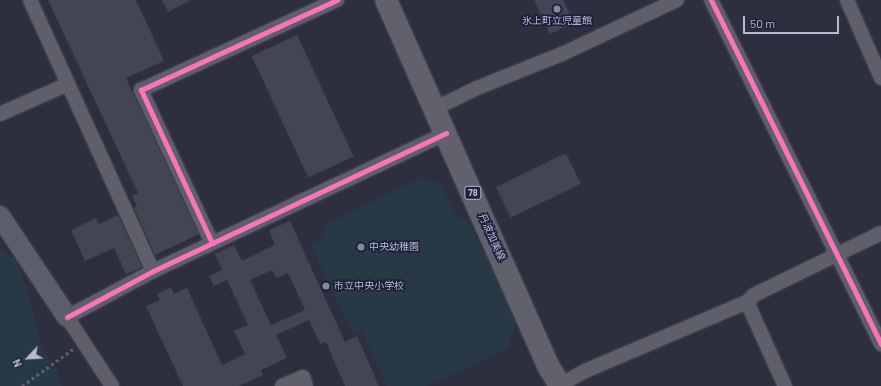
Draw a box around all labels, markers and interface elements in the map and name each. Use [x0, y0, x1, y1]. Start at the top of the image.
marker: 氷上町立児童館 [552, 4, 562, 14]
scale bar [745, 8, 841, 34]
place label: 氷上町立児童館 [522, 15, 592, 27]
text: 50 m [750, 16, 775, 30]
road number: 78 [464, 186, 482, 200]
street label: 丹波加美線 [476, 212, 508, 262]
place label: 中央幼稚園 [369, 241, 419, 253]
marker: 中央幼稚園 [356, 242, 366, 252]
place label: 市立中央小学校 [334, 280, 404, 292]
marker: 市立中央小学校 [321, 281, 331, 291]
north arrow [8, 338, 48, 378]
text: N [9, 357, 24, 369]

